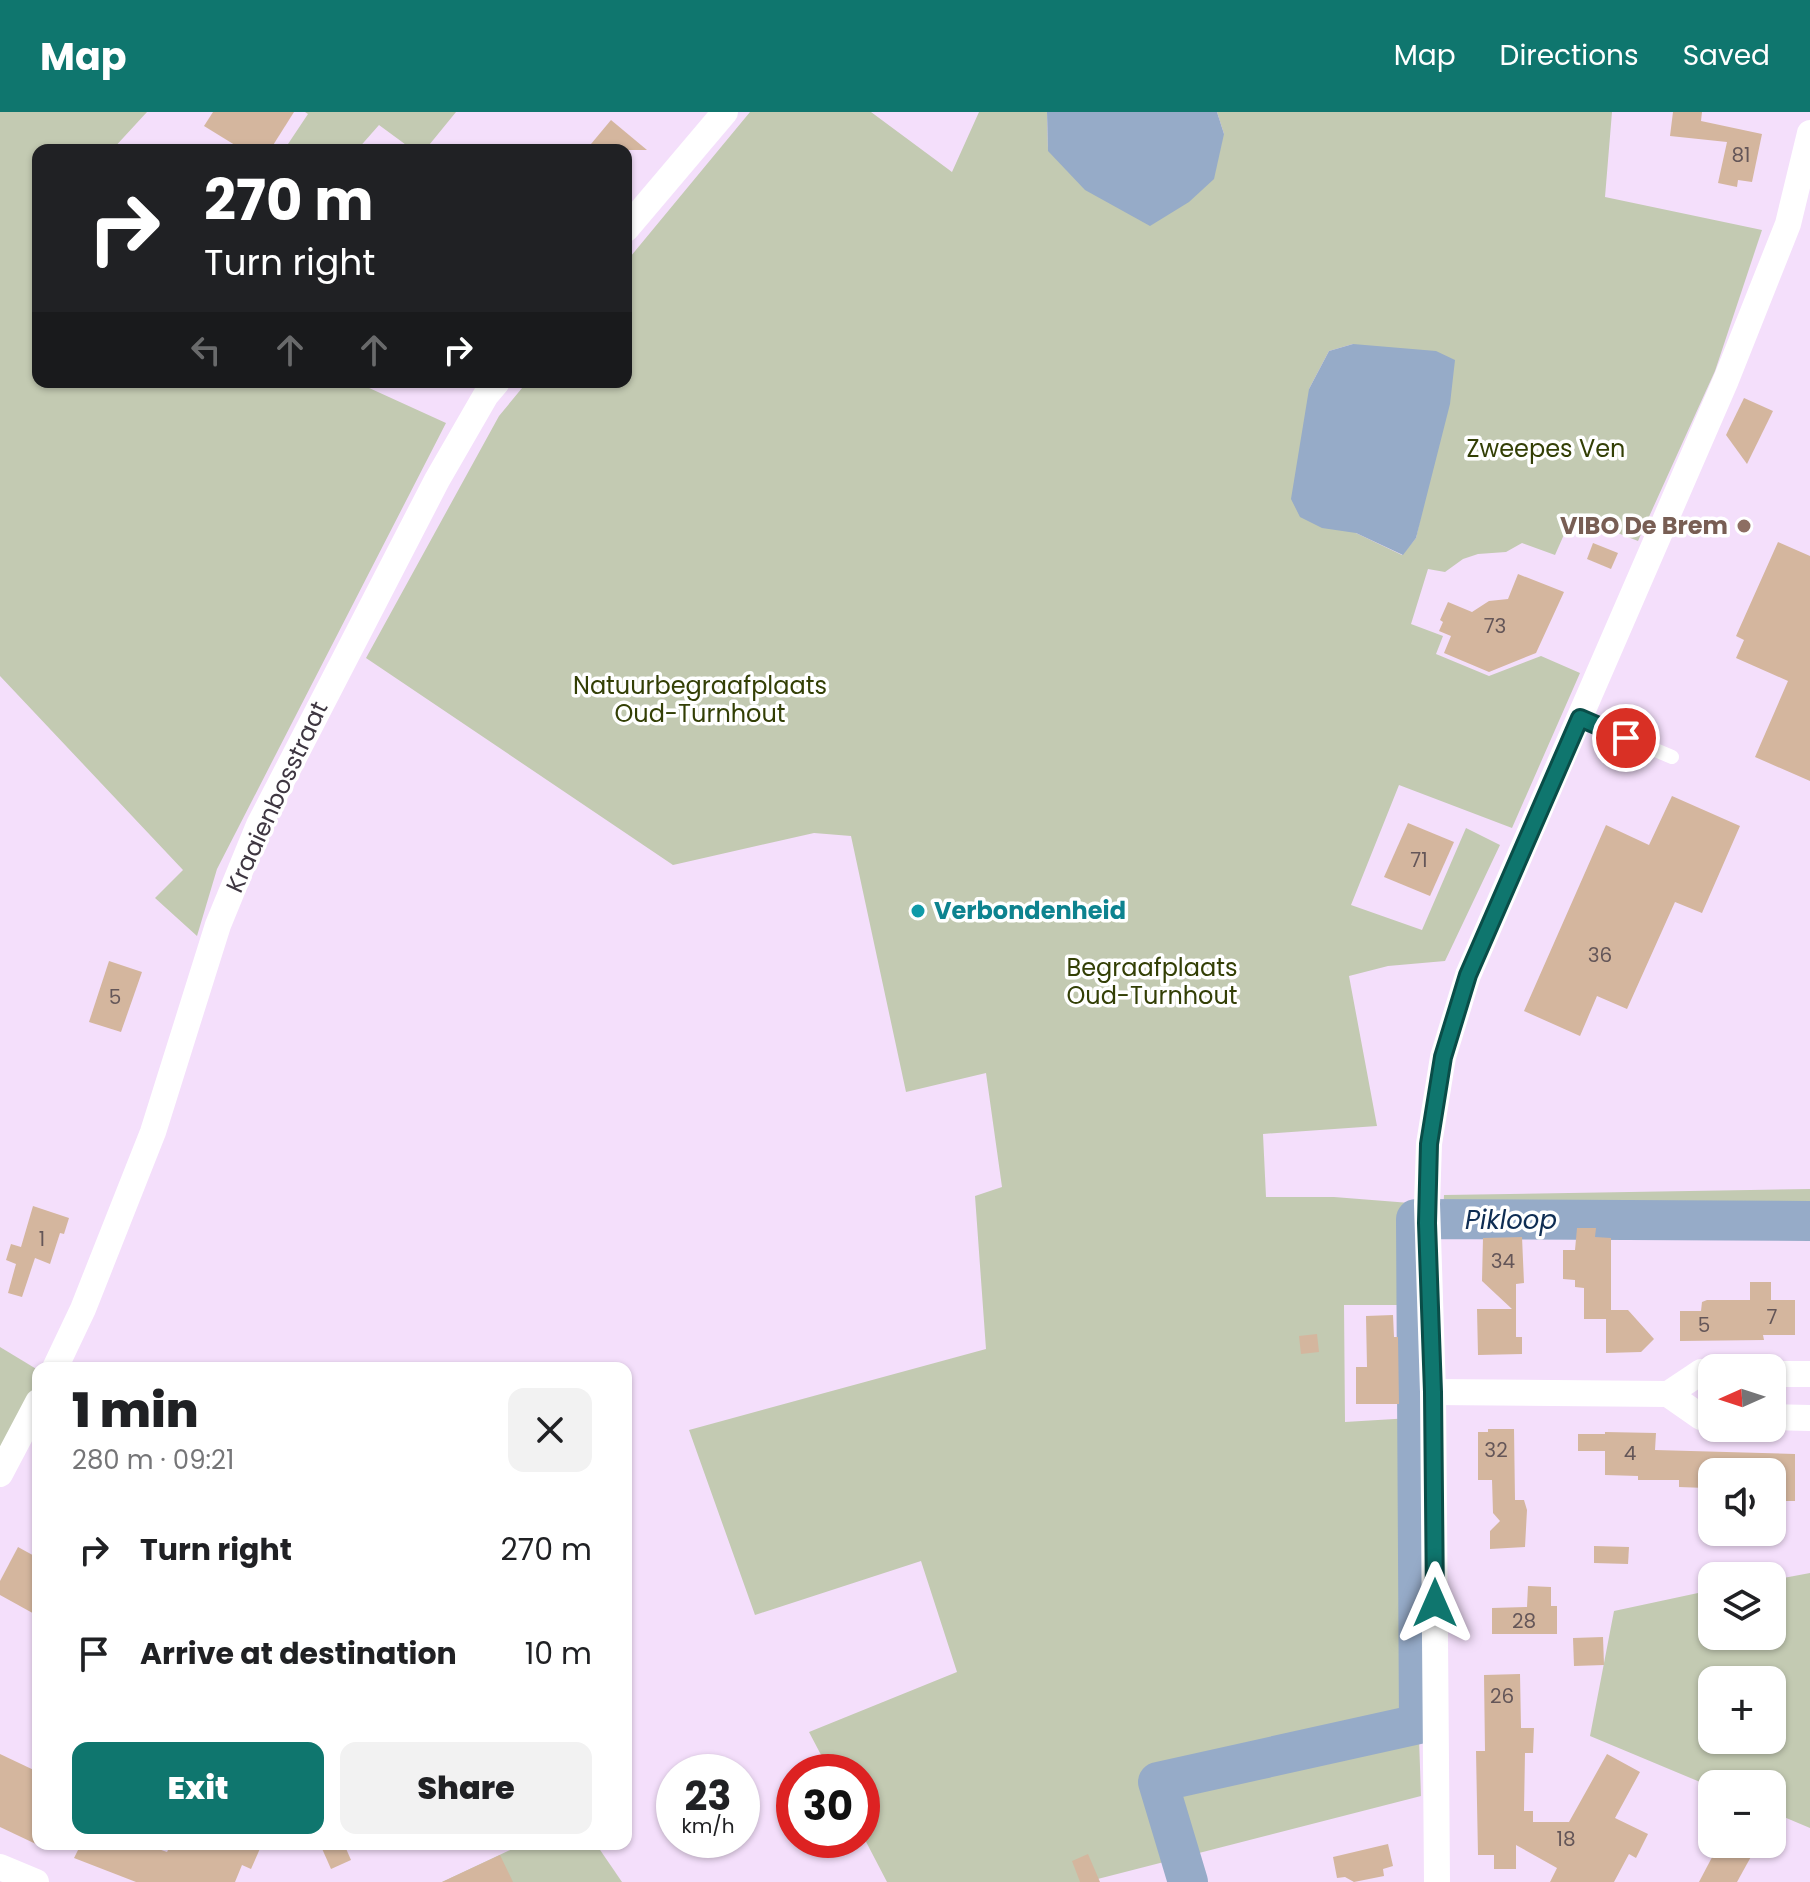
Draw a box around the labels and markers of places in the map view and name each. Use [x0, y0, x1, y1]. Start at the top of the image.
place label: VIBO De Brem [1560, 509, 1728, 542]
marker: VIBO De Brem [1735, 517, 1753, 535]
pin [1592, 704, 1660, 772]
place label: Verbondenheid [934, 894, 1126, 927]
marker: Verbondenheid [909, 902, 927, 920]

